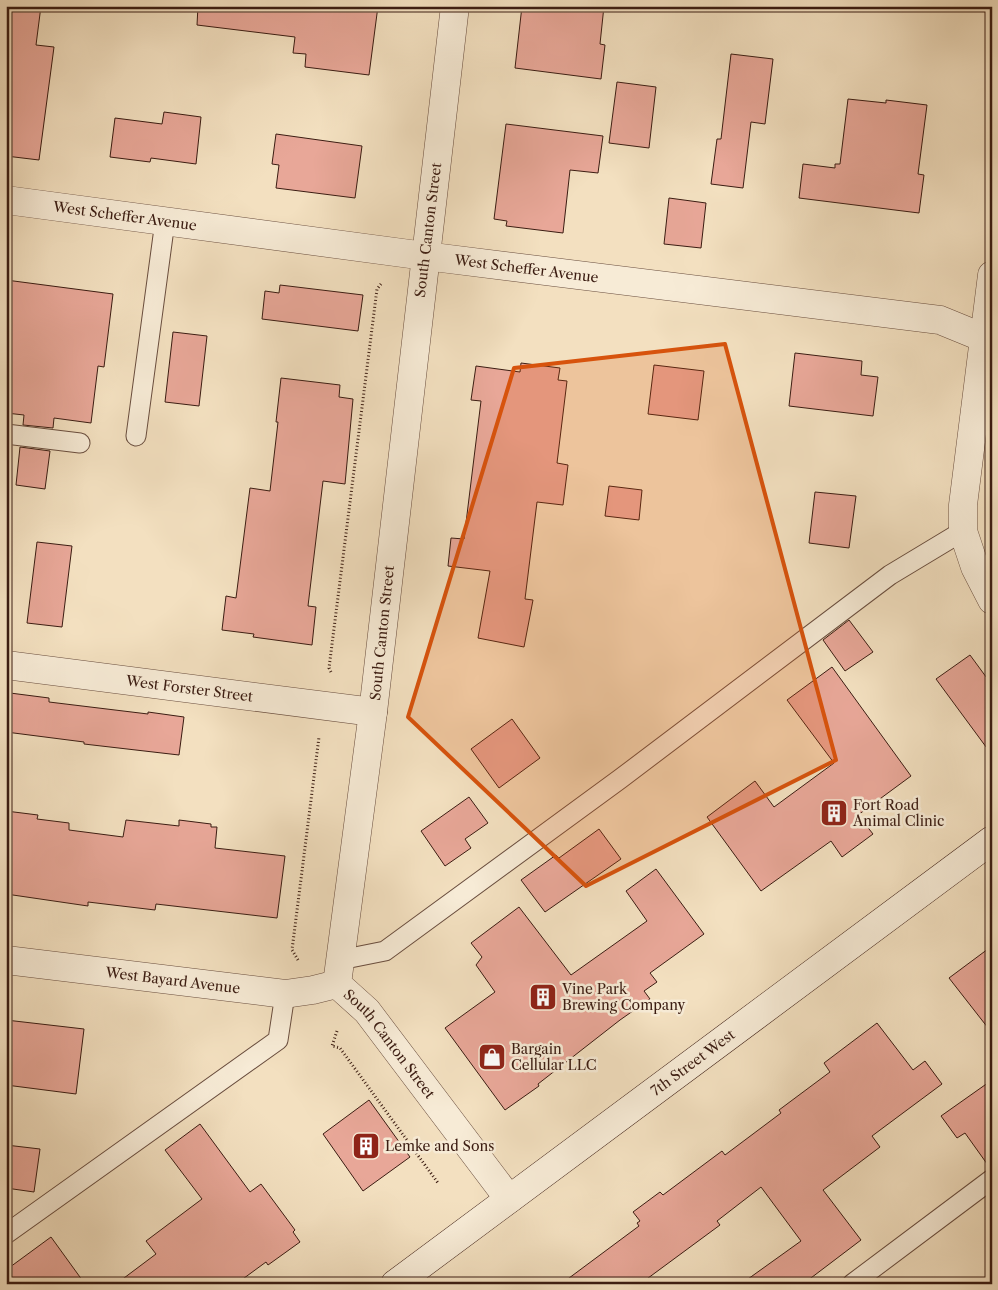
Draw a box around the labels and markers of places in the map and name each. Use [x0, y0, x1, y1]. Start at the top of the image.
place label: Fort Road Animal Clinic [852, 796, 944, 830]
building icon: Fort Road Animal Clinic [819, 798, 849, 828]
place label: Vine Park Brewing Company [561, 980, 686, 1014]
building icon: Vine Park Brewing Company [528, 982, 558, 1012]
place label: Bargain Cellular LLC [511, 1040, 597, 1074]
shop icon: Bargain Cellular LLC [477, 1042, 507, 1072]
building icon: Lemke and Sons [351, 1131, 381, 1161]
place label: Lemke and Sons [385, 1137, 494, 1155]

